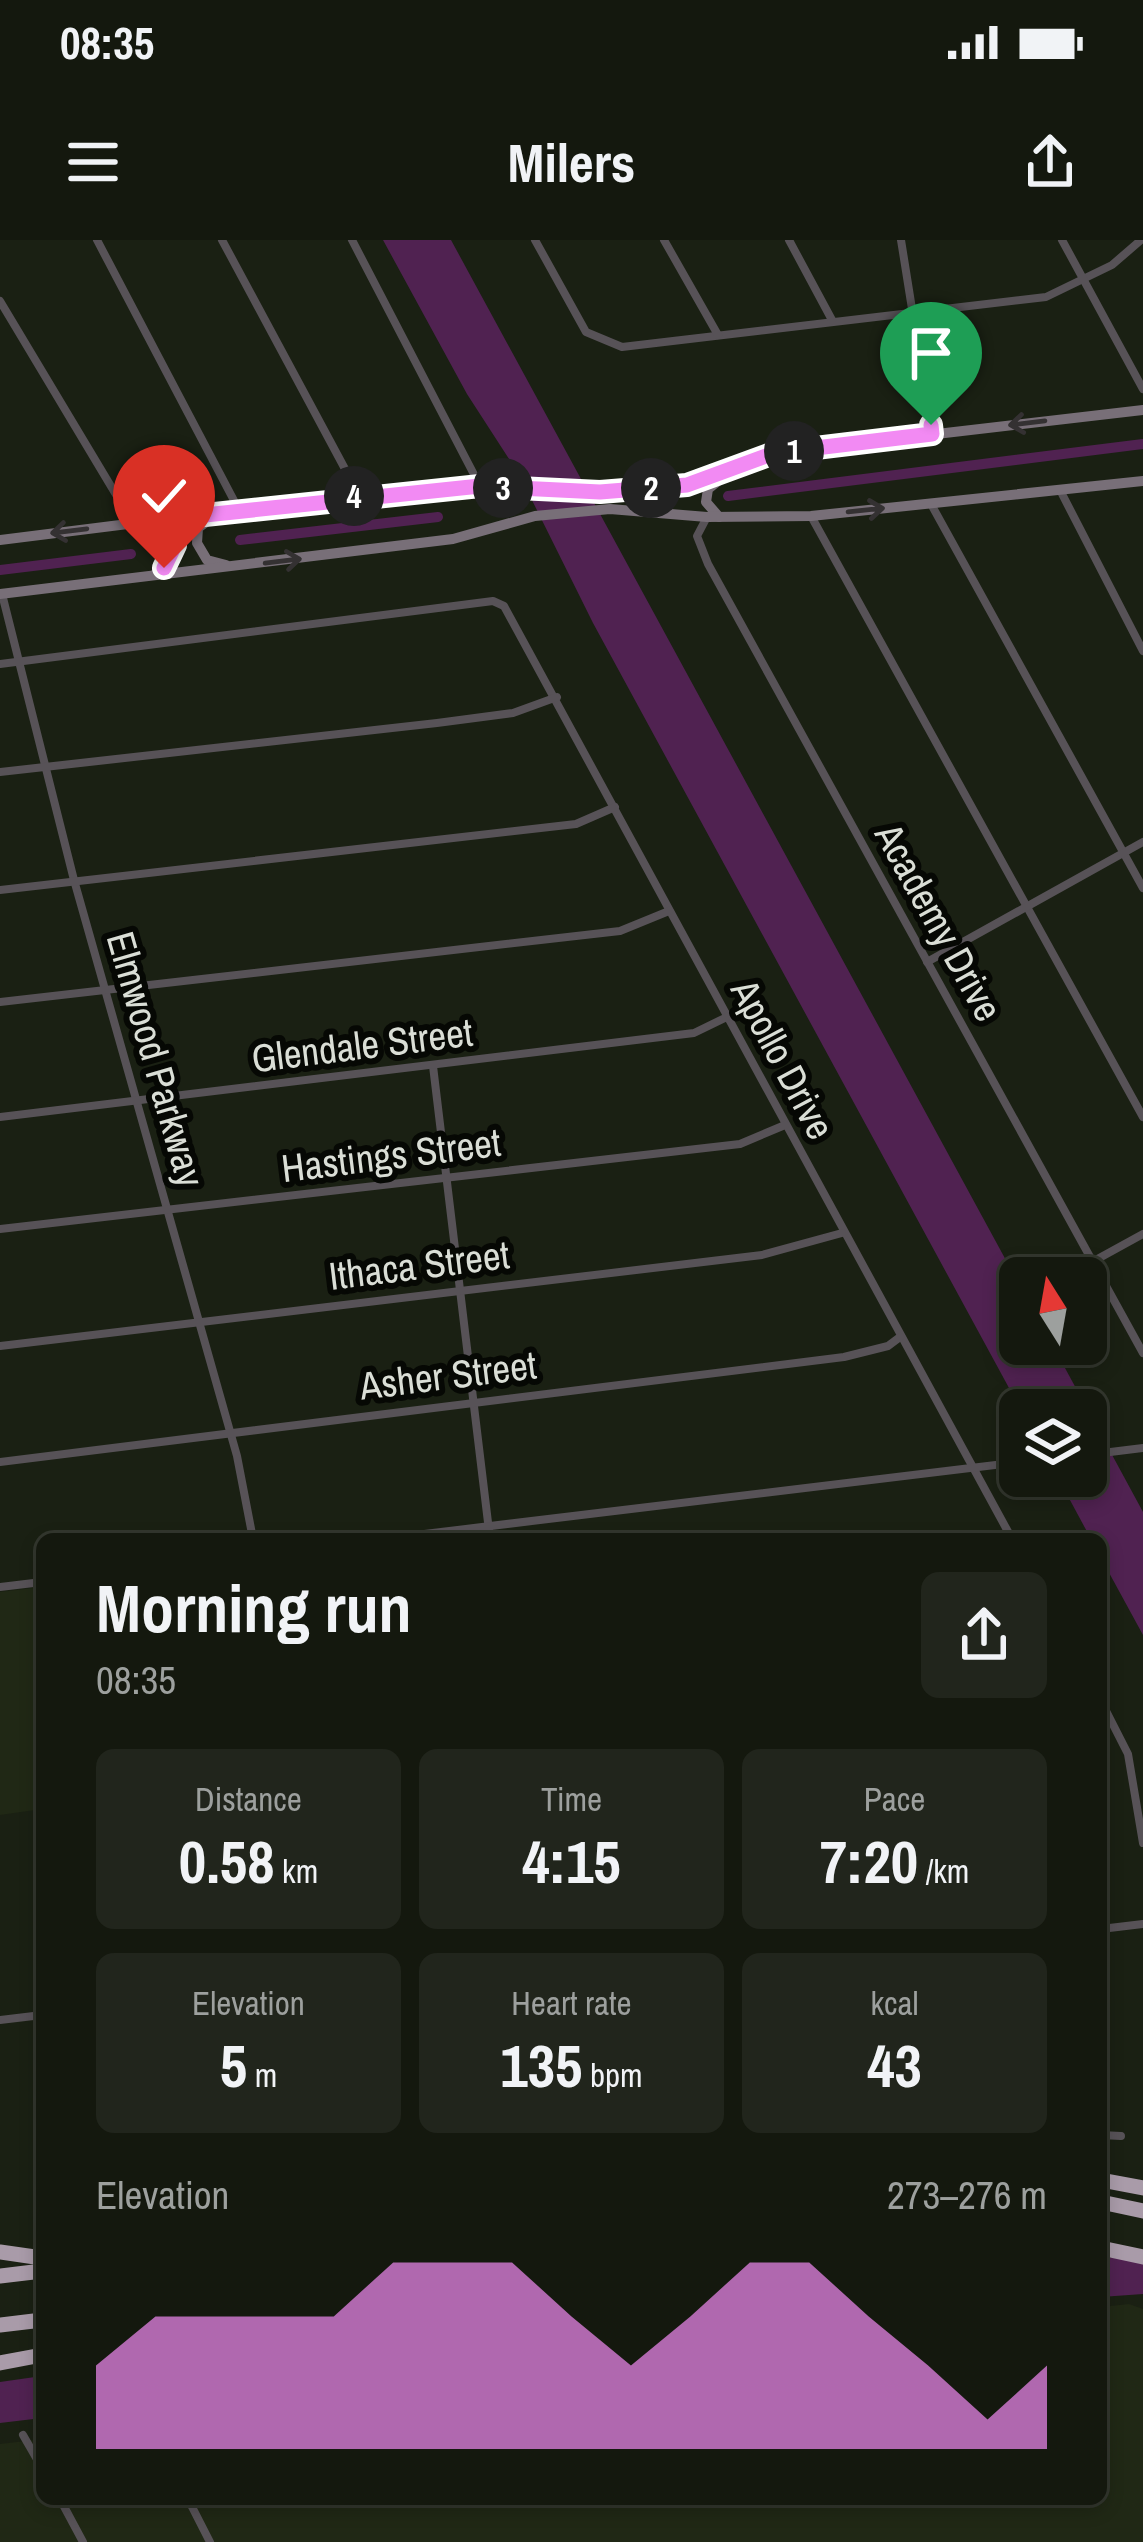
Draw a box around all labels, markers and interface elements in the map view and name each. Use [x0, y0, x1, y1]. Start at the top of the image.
text: 08:35 [60, 12, 154, 73]
text: Milers [508, 126, 635, 199]
icon: menu [60, 129, 126, 195]
icon: share [1017, 129, 1083, 195]
pin [880, 302, 982, 425]
icon: arrive [898, 320, 964, 386]
one-way arrow [1008, 412, 1047, 435]
pin: 1 [764, 421, 824, 481]
text: 1 [786, 429, 802, 473]
pin [113, 445, 215, 568]
pin: 3 [473, 458, 533, 518]
pin: 2 [621, 458, 681, 518]
icon: check [131, 463, 197, 529]
pin: 4 [324, 466, 384, 526]
text: 3 [495, 466, 511, 510]
text: 2 [643, 466, 659, 510]
text: 4 [346, 474, 362, 518]
one-way arrow [846, 499, 885, 521]
one-way arrow [50, 520, 89, 543]
one-way arrow [263, 549, 302, 571]
street label: Academy Drive [863, 813, 1015, 1030]
street label: Elmwood Parkway [95, 925, 217, 1193]
street label: Apollo Drive [719, 969, 847, 1148]
street label: Glendale Street [249, 1006, 476, 1084]
street label: Hastings Street [278, 1116, 504, 1194]
street label: Ithaca Street [326, 1228, 512, 1302]
north arrow [999, 1257, 1107, 1365]
map controls [999, 1257, 1107, 1497]
street label: Asher Street [356, 1338, 539, 1412]
button: layers [999, 1389, 1107, 1497]
text: Morning run [96, 1564, 412, 1653]
button: share [921, 1572, 1047, 1698]
text: 08:35 [96, 1654, 176, 1706]
text: Distance [195, 1777, 302, 1821]
text: Time [541, 1777, 602, 1821]
text: Pace [864, 1777, 925, 1821]
text: 0.58 [179, 1821, 275, 1902]
text: 4:15 [522, 1821, 621, 1902]
text: 7:20 [820, 1821, 918, 1902]
text: km [275, 1849, 318, 1893]
text: /km [918, 1849, 969, 1893]
text: Elevation [192, 1981, 305, 2025]
text: Heart rate [511, 1981, 632, 2025]
text: kcal [870, 1981, 919, 2025]
text: 5 [220, 2025, 247, 2106]
text: 135 [500, 2025, 582, 2106]
text: 43 [867, 2025, 922, 2106]
text: m [247, 2053, 277, 2097]
text: bpm [582, 2053, 643, 2097]
text: Elevation [96, 2169, 229, 2221]
text: 273–276 m [887, 2169, 1047, 2221]

